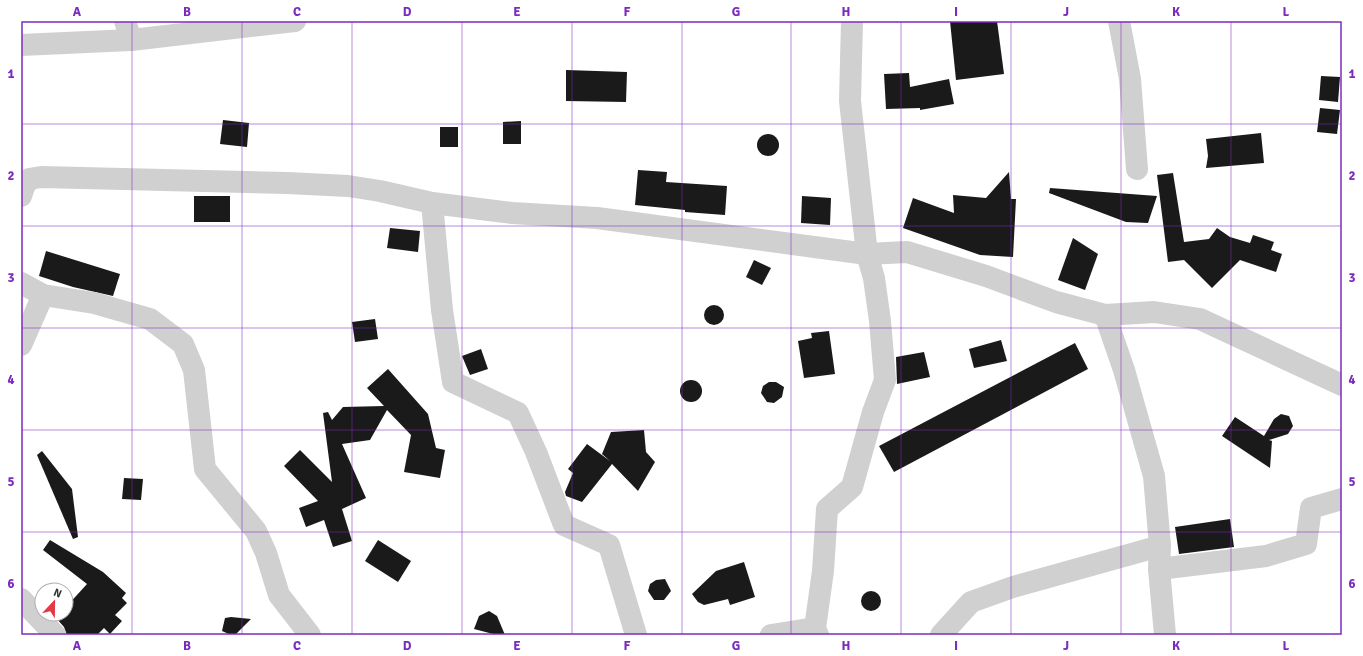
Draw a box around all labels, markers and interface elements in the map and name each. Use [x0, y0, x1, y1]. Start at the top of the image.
text: A [73, 4, 82, 20]
text: B [183, 4, 191, 20]
text: C [293, 4, 301, 20]
text: D [403, 4, 412, 20]
text: E [513, 4, 521, 20]
text: F [624, 4, 631, 20]
text: G [732, 4, 740, 20]
text: H [842, 4, 850, 20]
text: I [954, 4, 958, 20]
text: J [1063, 4, 1069, 20]
text: K [1172, 4, 1180, 20]
text: L [1283, 4, 1290, 20]
text: 1 [7, 66, 15, 82]
text: 1 [1348, 66, 1356, 82]
text: 2 [7, 168, 15, 184]
text: 2 [1348, 168, 1356, 184]
text: 3 [7, 270, 15, 286]
text: 3 [1348, 270, 1356, 286]
text: 4 [7, 372, 15, 388]
text: 4 [1348, 372, 1356, 388]
text: 5 [7, 474, 15, 490]
text: 5 [1348, 474, 1356, 490]
text: 6 [7, 576, 15, 592]
text: 6 [1348, 576, 1356, 592]
north arrow [34, 582, 74, 622]
text: N [52, 586, 64, 601]
text: A [73, 638, 82, 654]
text: B [183, 638, 191, 654]
text: C [293, 638, 301, 654]
text: D [403, 638, 412, 654]
text: E [513, 638, 521, 654]
text: F [624, 638, 631, 654]
text: G [732, 638, 740, 654]
text: H [842, 638, 850, 654]
text: I [954, 638, 958, 654]
text: J [1063, 638, 1069, 654]
text: K [1172, 638, 1180, 654]
text: L [1283, 638, 1290, 654]

